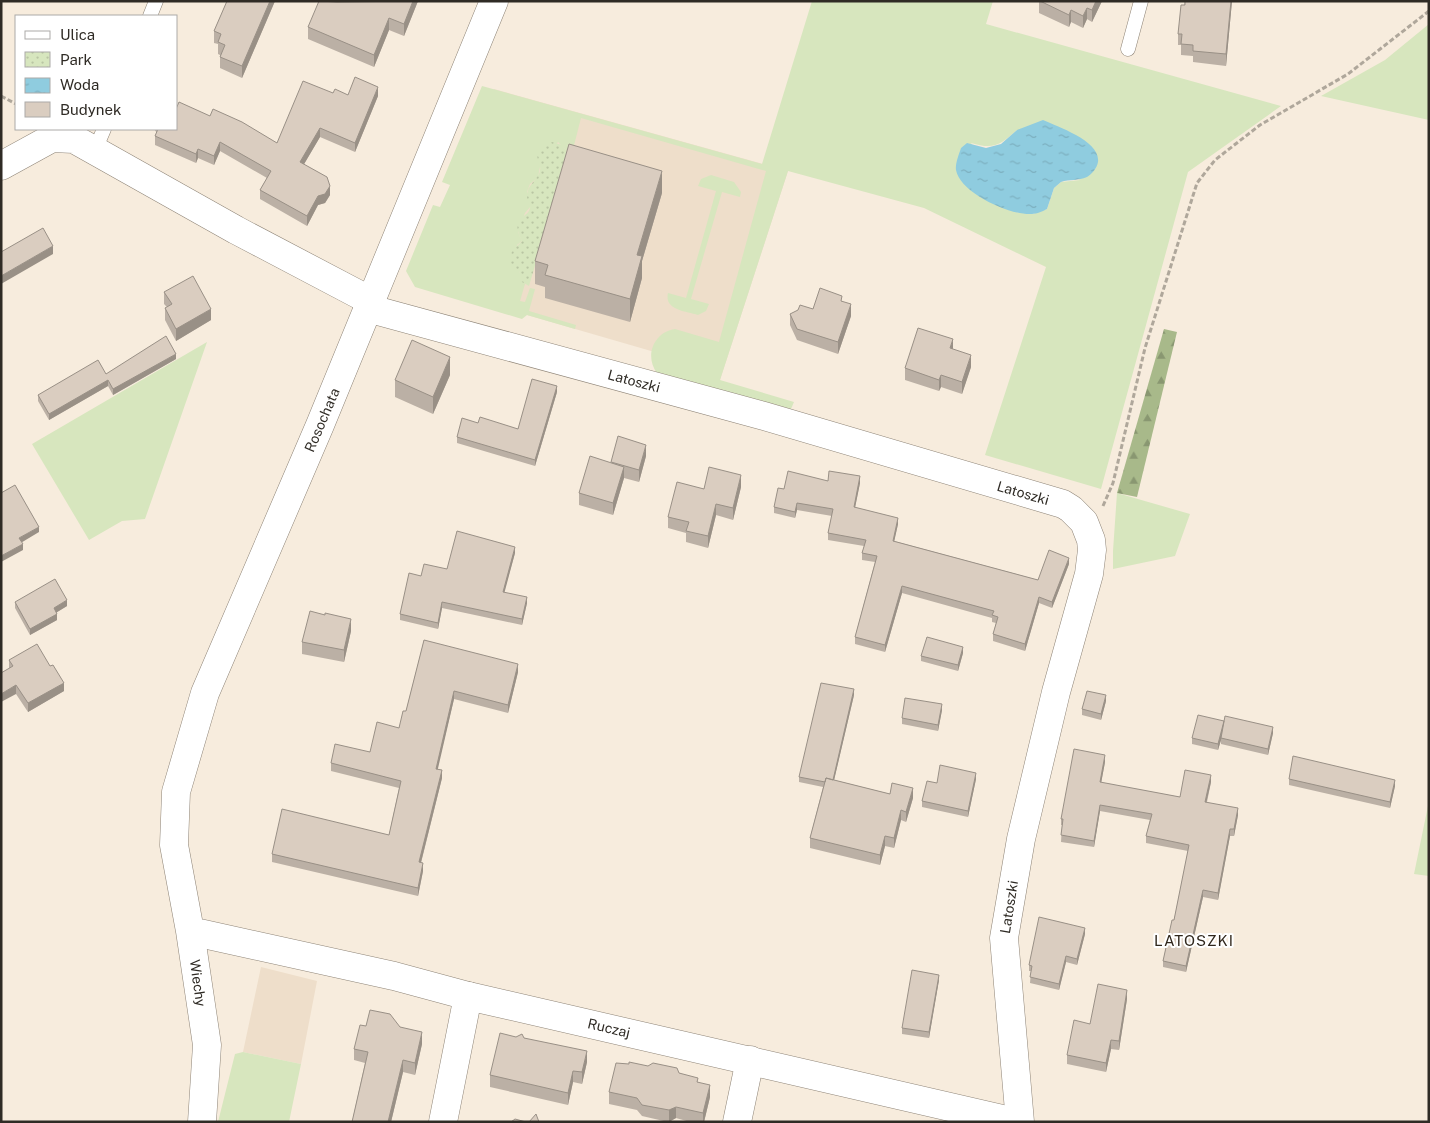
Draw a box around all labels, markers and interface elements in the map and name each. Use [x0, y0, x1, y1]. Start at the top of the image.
legend [15, 15, 178, 130]
text: Ulica [60, 26, 95, 43]
text: Park [60, 51, 92, 68]
text: Woda [60, 76, 99, 93]
text: Budynek [60, 101, 121, 118]
street label: Latoszki [606, 366, 662, 396]
street label: Rosochata [301, 385, 343, 455]
street label: Latoszki [995, 478, 1051, 508]
street label: Latoszki [997, 879, 1021, 935]
district label: LATOSZKI [1154, 932, 1234, 949]
street label: Wiechy [187, 958, 209, 1008]
street label: Ruczaj [586, 1015, 632, 1041]

